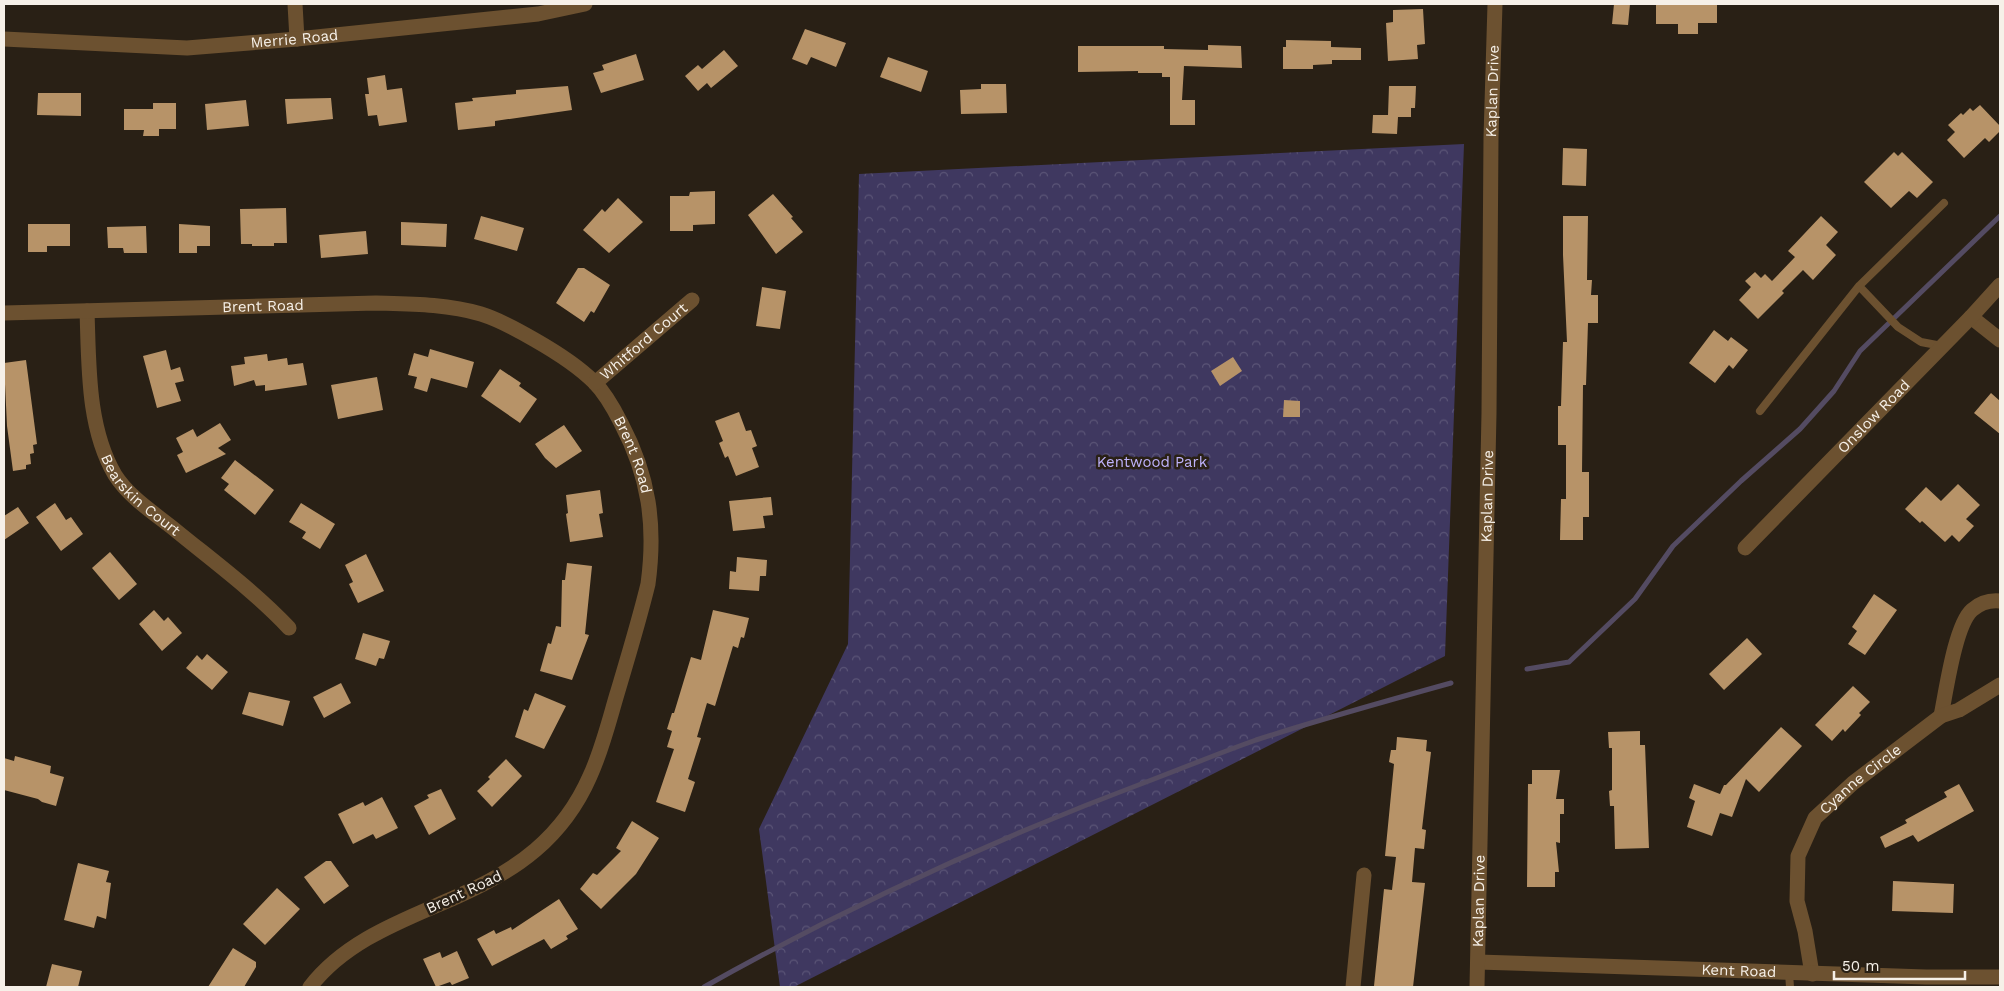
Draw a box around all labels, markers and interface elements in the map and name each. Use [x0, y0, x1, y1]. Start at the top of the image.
street label: Merrie Road [250, 26, 339, 52]
street label: Kaplan Drive [1482, 45, 1503, 138]
street label: Brent Road [222, 296, 304, 316]
street label: Whitford Court [596, 299, 692, 384]
street label: Onslow Road [1834, 376, 1914, 457]
street label: Brent Road [610, 413, 655, 495]
street label: Kaplan Drive [1477, 450, 1497, 542]
street label: Bearskin Court [97, 451, 185, 540]
park label: Kentwood Park [1097, 453, 1208, 471]
street label: Cyanne Circle [1816, 740, 1905, 818]
street label: Kaplan Drive [1469, 855, 1489, 947]
street label: Brent Road [423, 867, 505, 917]
scale bar [1834, 948, 1965, 980]
text: 50 m [1842, 957, 1879, 975]
street label: Kent Road [1701, 960, 1777, 981]

